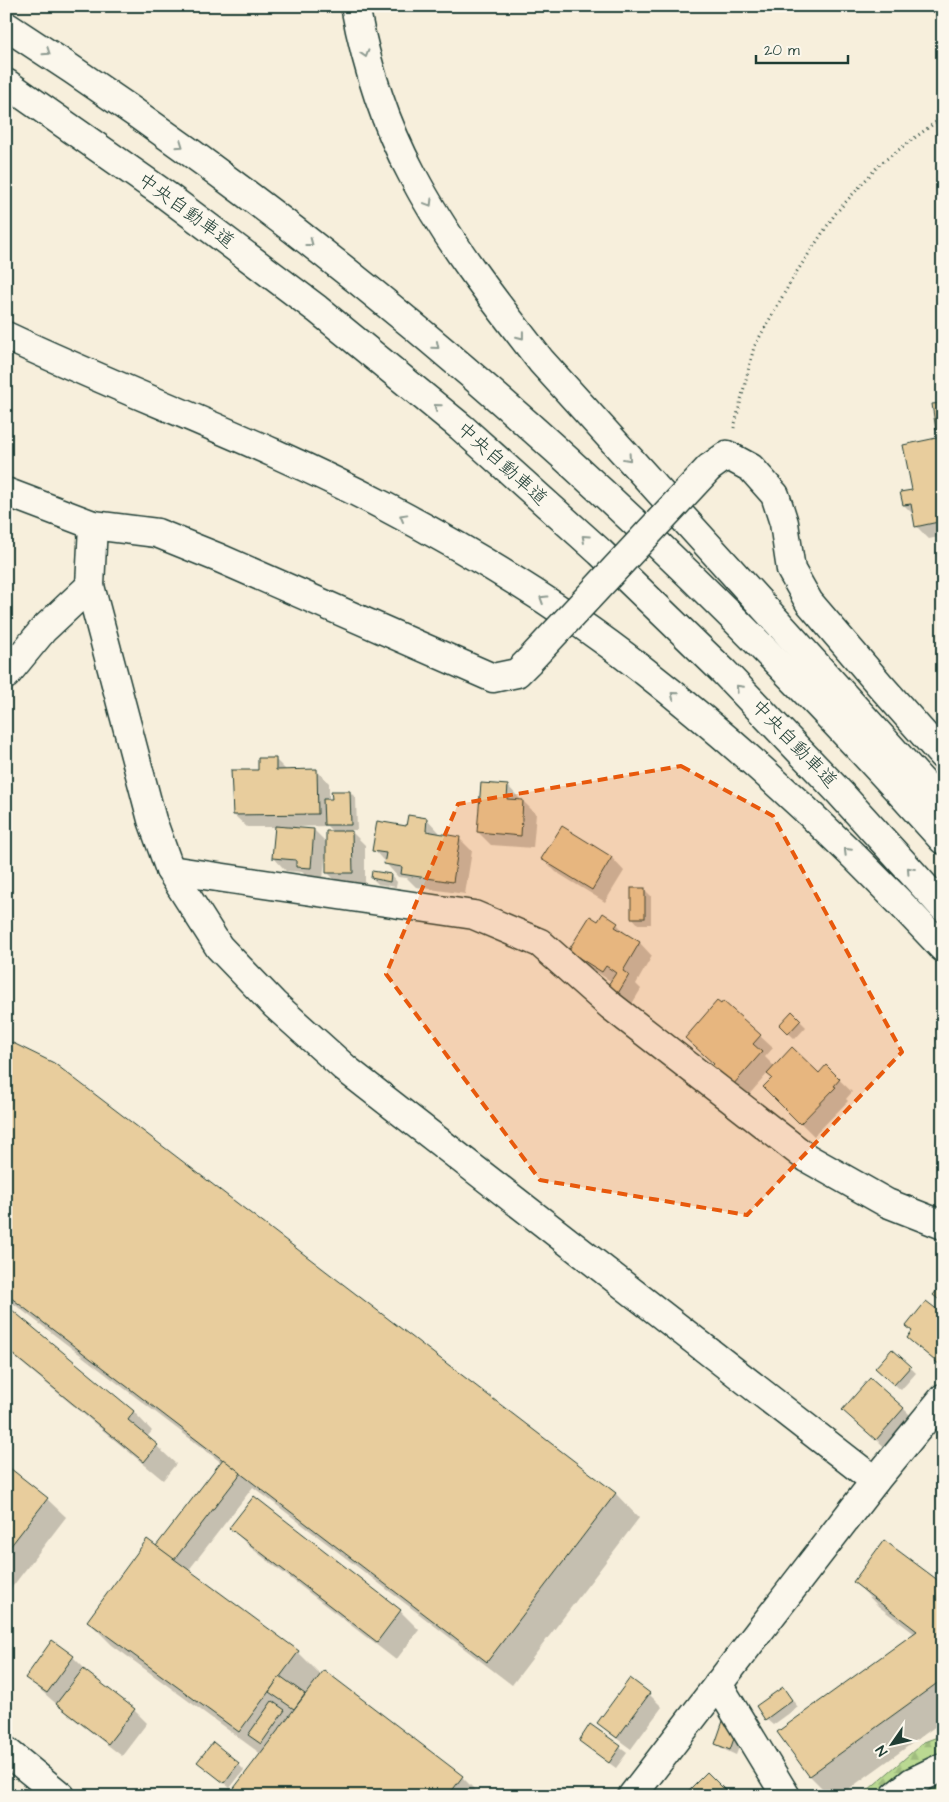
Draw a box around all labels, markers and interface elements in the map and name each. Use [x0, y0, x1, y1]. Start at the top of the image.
scale bar [756, 32, 849, 64]
text: 20 m [764, 40, 800, 61]
one-way arrow [41, 46, 51, 55]
one-way arrow [360, 49, 370, 57]
one-way arrow [174, 140, 183, 148]
street label: 中央自動車道 [132, 167, 240, 255]
one-way arrow [422, 197, 432, 206]
one-way arrow [304, 237, 314, 246]
one-way arrow [516, 330, 524, 339]
one-way arrow [430, 340, 439, 348]
one-way arrow [434, 405, 443, 413]
street label: 中央自動車道 [451, 416, 553, 512]
one-way arrow [622, 453, 631, 462]
one-way arrow [400, 513, 409, 523]
one-way arrow [581, 535, 590, 544]
one-way arrow [540, 596, 549, 606]
one-way arrow [736, 684, 745, 693]
one-way arrow [671, 692, 680, 701]
street label: 中央自動車道 [745, 694, 843, 794]
one-way arrow [844, 848, 853, 857]
one-way arrow [907, 867, 916, 876]
north arrow [866, 1720, 916, 1770]
text: N [871, 1741, 893, 1760]

